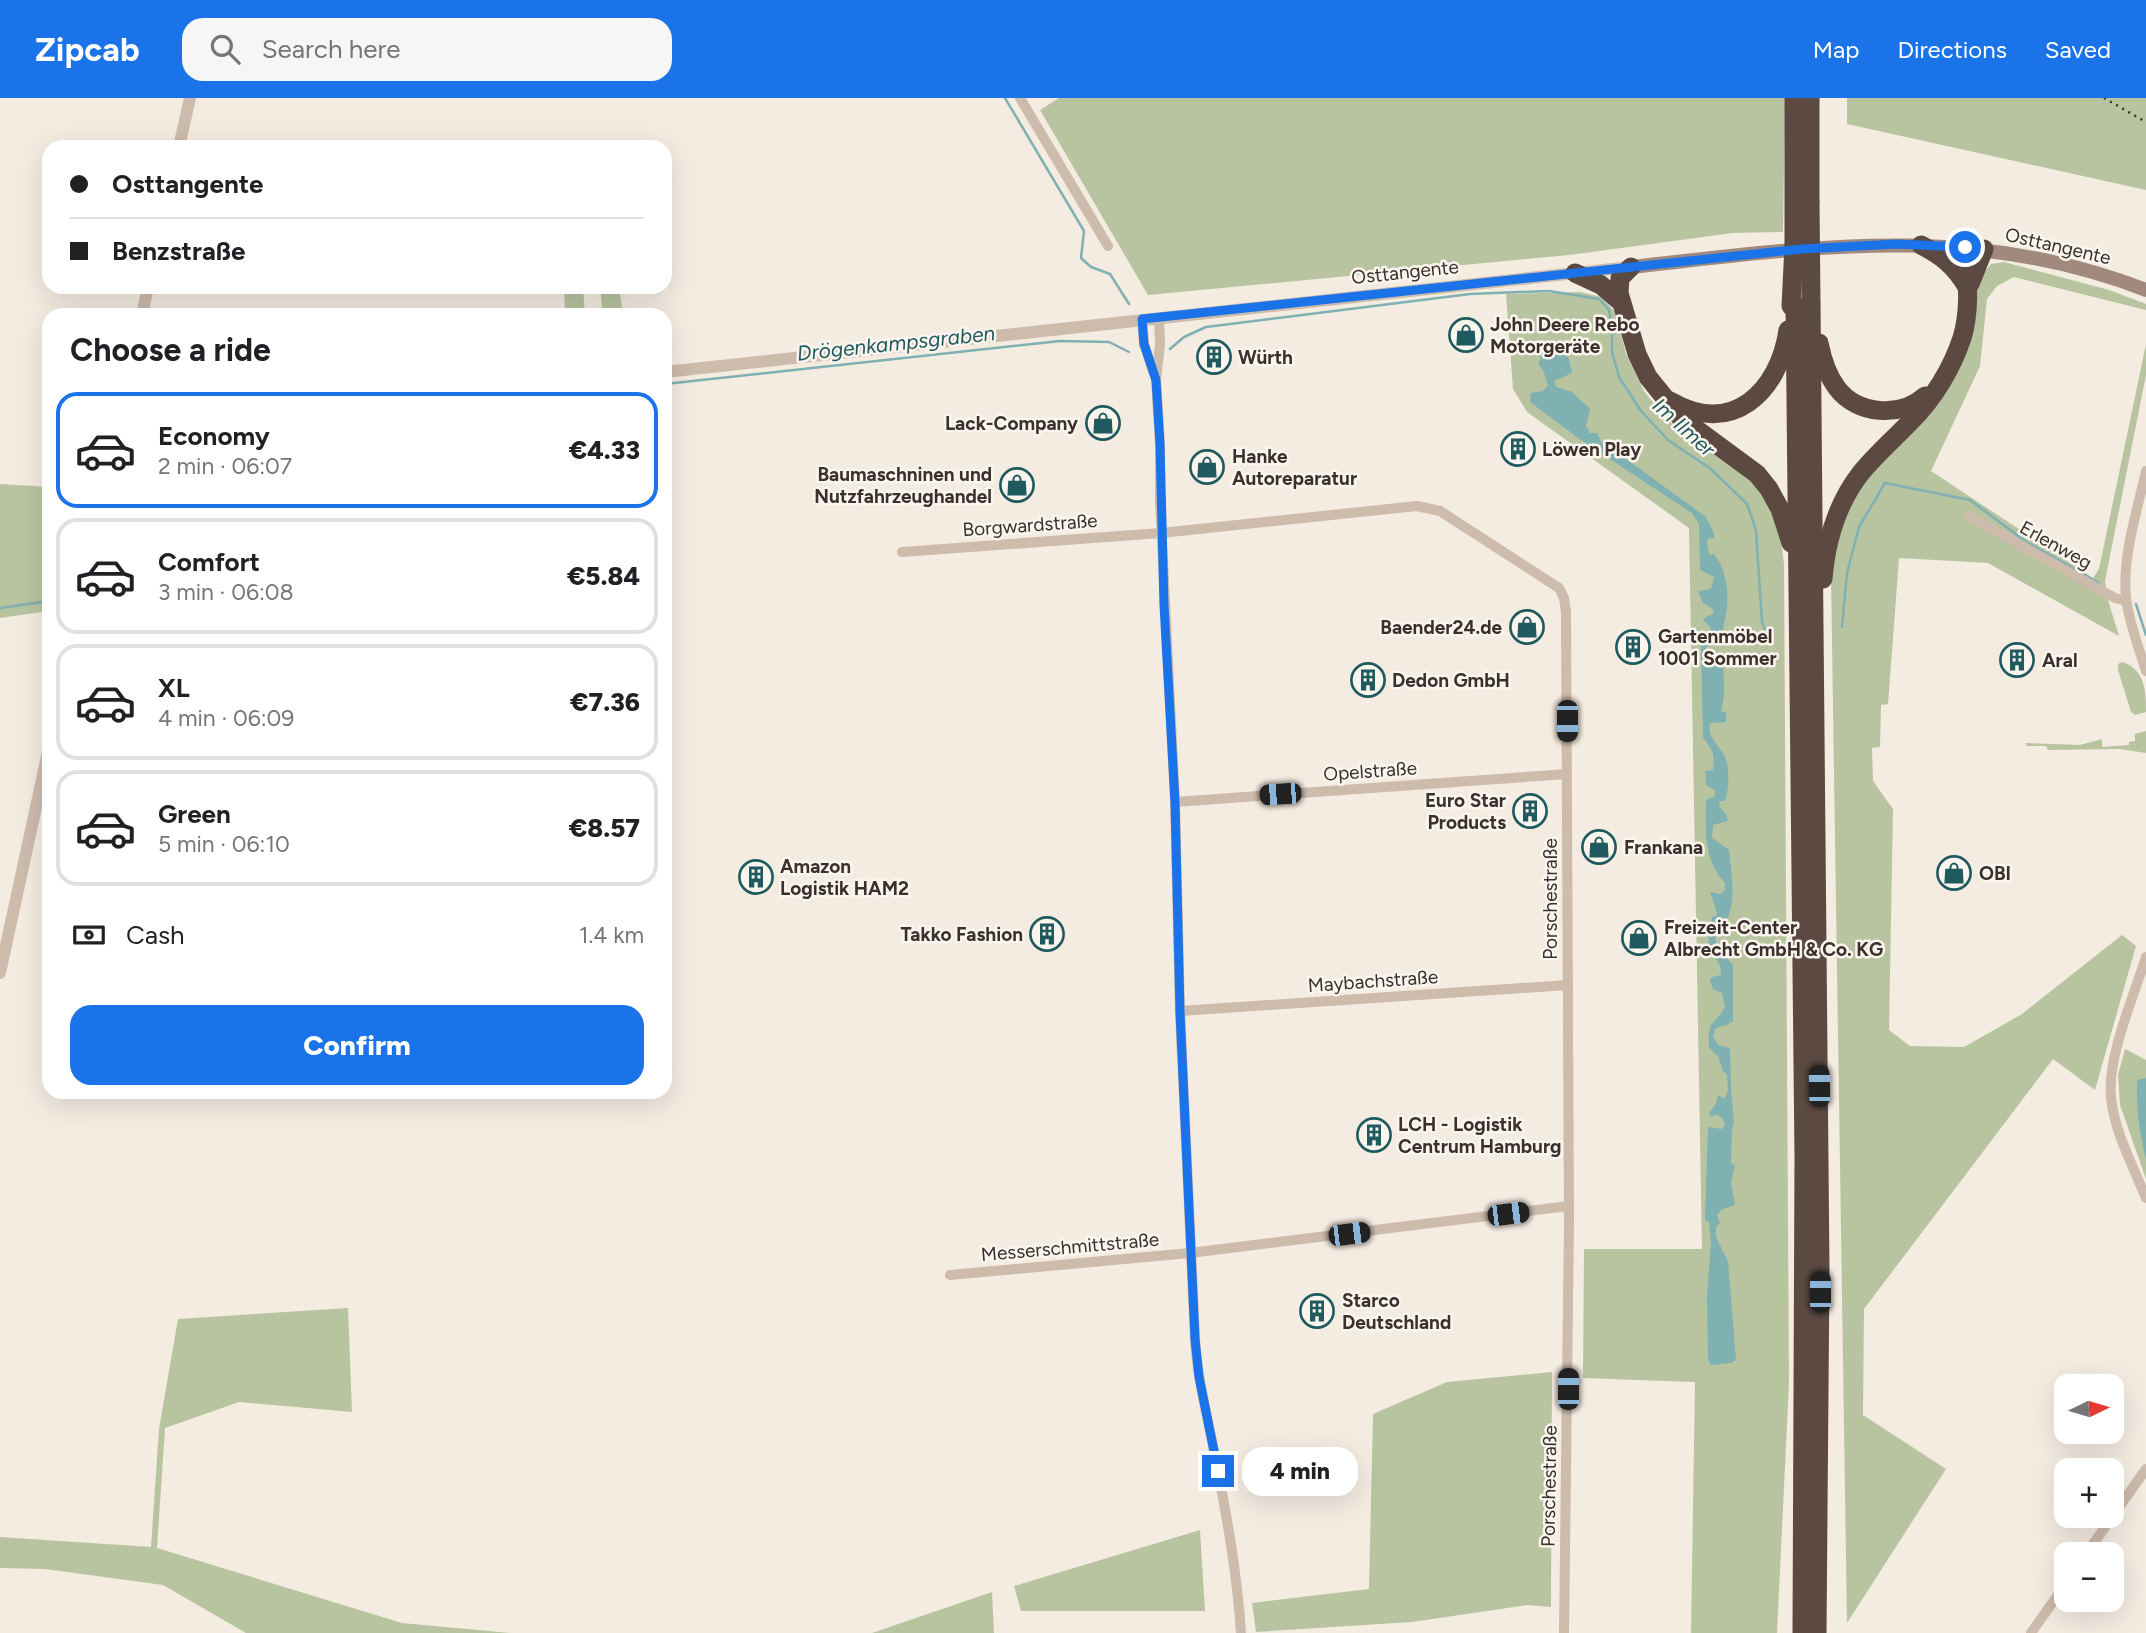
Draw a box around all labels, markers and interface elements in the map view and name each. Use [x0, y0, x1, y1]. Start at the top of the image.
search box [182, 18, 672, 81]
text: Zipcab [35, 30, 140, 69]
icon: search [206, 30, 244, 68]
text: Search here [262, 33, 401, 65]
text: Map [1813, 35, 1859, 64]
text: Directions [1897, 35, 2007, 64]
text: Saved [2045, 35, 2111, 64]
text: Osttangente [112, 168, 263, 200]
street label: Osttangente [2003, 223, 2113, 269]
route start [1949, 231, 1981, 263]
text: Benzstraße [112, 235, 245, 267]
street label: Osttangente [1350, 255, 1460, 289]
place label: John Deere Rebo Motorgeräte [1490, 313, 1639, 358]
shop icon: John Deere Rebo Motorgeräte [1447, 316, 1485, 354]
water label: Drögenkampsgraben [796, 320, 997, 366]
text: Choose a ride [70, 331, 271, 369]
building icon: Würth [1195, 338, 1233, 376]
place label: Würth [1238, 346, 1293, 369]
water label: Im Ilmer [1648, 392, 1721, 462]
shop icon: Lack-Company [1084, 404, 1122, 442]
place label: Lack-Company [945, 412, 1078, 435]
icon: car [74, 419, 137, 482]
text: Economy [158, 420, 270, 452]
building icon: Löwen Play [1499, 430, 1537, 468]
text: €4.33 [569, 434, 640, 466]
place label: Löwen Play [1542, 438, 1641, 461]
place label: Hanke Autoreparatur [1232, 445, 1357, 490]
shop icon: Hanke Autoreparatur [1188, 448, 1226, 486]
text: 2 min · 06:07 [158, 452, 292, 480]
place label: Baumaschninen und Nutzfahrzeughandel [814, 463, 992, 508]
shop icon: Baumaschninen und Nutzfahrzeughandel [998, 466, 1036, 504]
street label: Borgwardstraße [962, 509, 1098, 541]
street label: Erlenweg [2016, 516, 2096, 574]
icon: car [74, 545, 137, 608]
text: Comfort [158, 546, 260, 578]
text: €5.84 [567, 560, 640, 592]
text: 3 min · 06:08 [158, 578, 294, 606]
shop icon: Baender24.de [1508, 608, 1546, 646]
place label: Baender24.de [1380, 616, 1502, 639]
place label: Gartenmöbel 1001 Sommer [1658, 625, 1777, 670]
building icon: Gartenmöbel 1001 Sommer [1614, 628, 1652, 666]
building icon: Aral [1998, 641, 2036, 679]
place label: Aral [2042, 649, 2078, 672]
building icon: Dedon GmbH [1349, 661, 1387, 699]
place label: Dedon GmbH [1392, 669, 1510, 692]
icon: car [74, 671, 137, 734]
text: XL [158, 672, 190, 704]
text: €7.36 [570, 686, 640, 718]
car [1557, 700, 1578, 742]
text: 4 min · 06:09 [158, 704, 294, 732]
street label: Opelstraße [1322, 756, 1418, 786]
car [1259, 782, 1302, 806]
place label: Euro Star Products [1425, 789, 1506, 834]
building icon: Euro Star Products [1511, 792, 1549, 830]
icon: car [74, 797, 137, 860]
text: Green [158, 798, 231, 830]
text: €8.57 [569, 812, 640, 844]
shop icon: Frankana [1580, 828, 1618, 866]
text: 5 min · 06:10 [158, 830, 290, 858]
place label: Frankana [1624, 836, 1703, 859]
street label: Porschestraße [1539, 838, 1562, 960]
shop icon: OBI [1935, 854, 1973, 892]
place label: Amazon Logistik HAM2 [780, 855, 909, 900]
building icon: Amazon Logistik HAM2 [737, 858, 775, 896]
place label: OBI [1979, 862, 2011, 885]
building icon: Takko Fashion [1028, 915, 1066, 953]
icon: cash [70, 916, 108, 954]
place label: Freizeit-Center Albrecht GmbH & Co. KG [1664, 916, 1883, 961]
text: Cash [126, 919, 185, 951]
shop icon: Freizeit-Center Albrecht GmbH & Co. KG [1620, 919, 1658, 957]
text: 1.4 km [579, 921, 644, 949]
place label: Takko Fashion [901, 923, 1023, 946]
street label: Maybachstraße [1307, 965, 1439, 997]
button: Confirm [70, 1005, 644, 1085]
car [1809, 1065, 1830, 1107]
place label: LCH - Logistik Centrum Hamburg [1398, 1113, 1562, 1158]
building icon: LCH - Logistik Centrum Hamburg [1355, 1116, 1393, 1154]
car [1486, 1201, 1531, 1227]
car [1327, 1221, 1372, 1247]
street label: Messerschmittstraße [980, 1228, 1160, 1266]
car [1810, 1271, 1831, 1313]
place label: Starco Deutschland [1342, 1289, 1451, 1334]
building icon: Starco Deutschland [1298, 1292, 1336, 1330]
car [1558, 1368, 1579, 1410]
north arrow [2054, 1374, 2124, 1444]
map controls [2054, 1374, 2124, 1612]
street label: Porschestraße [1536, 1425, 1562, 1547]
callout: 4 min [1242, 1446, 1358, 1496]
route end [1202, 1455, 1234, 1487]
text: 4 min [1270, 1457, 1330, 1485]
button: + [2054, 1458, 2124, 1528]
button: − [2054, 1542, 2124, 1612]

